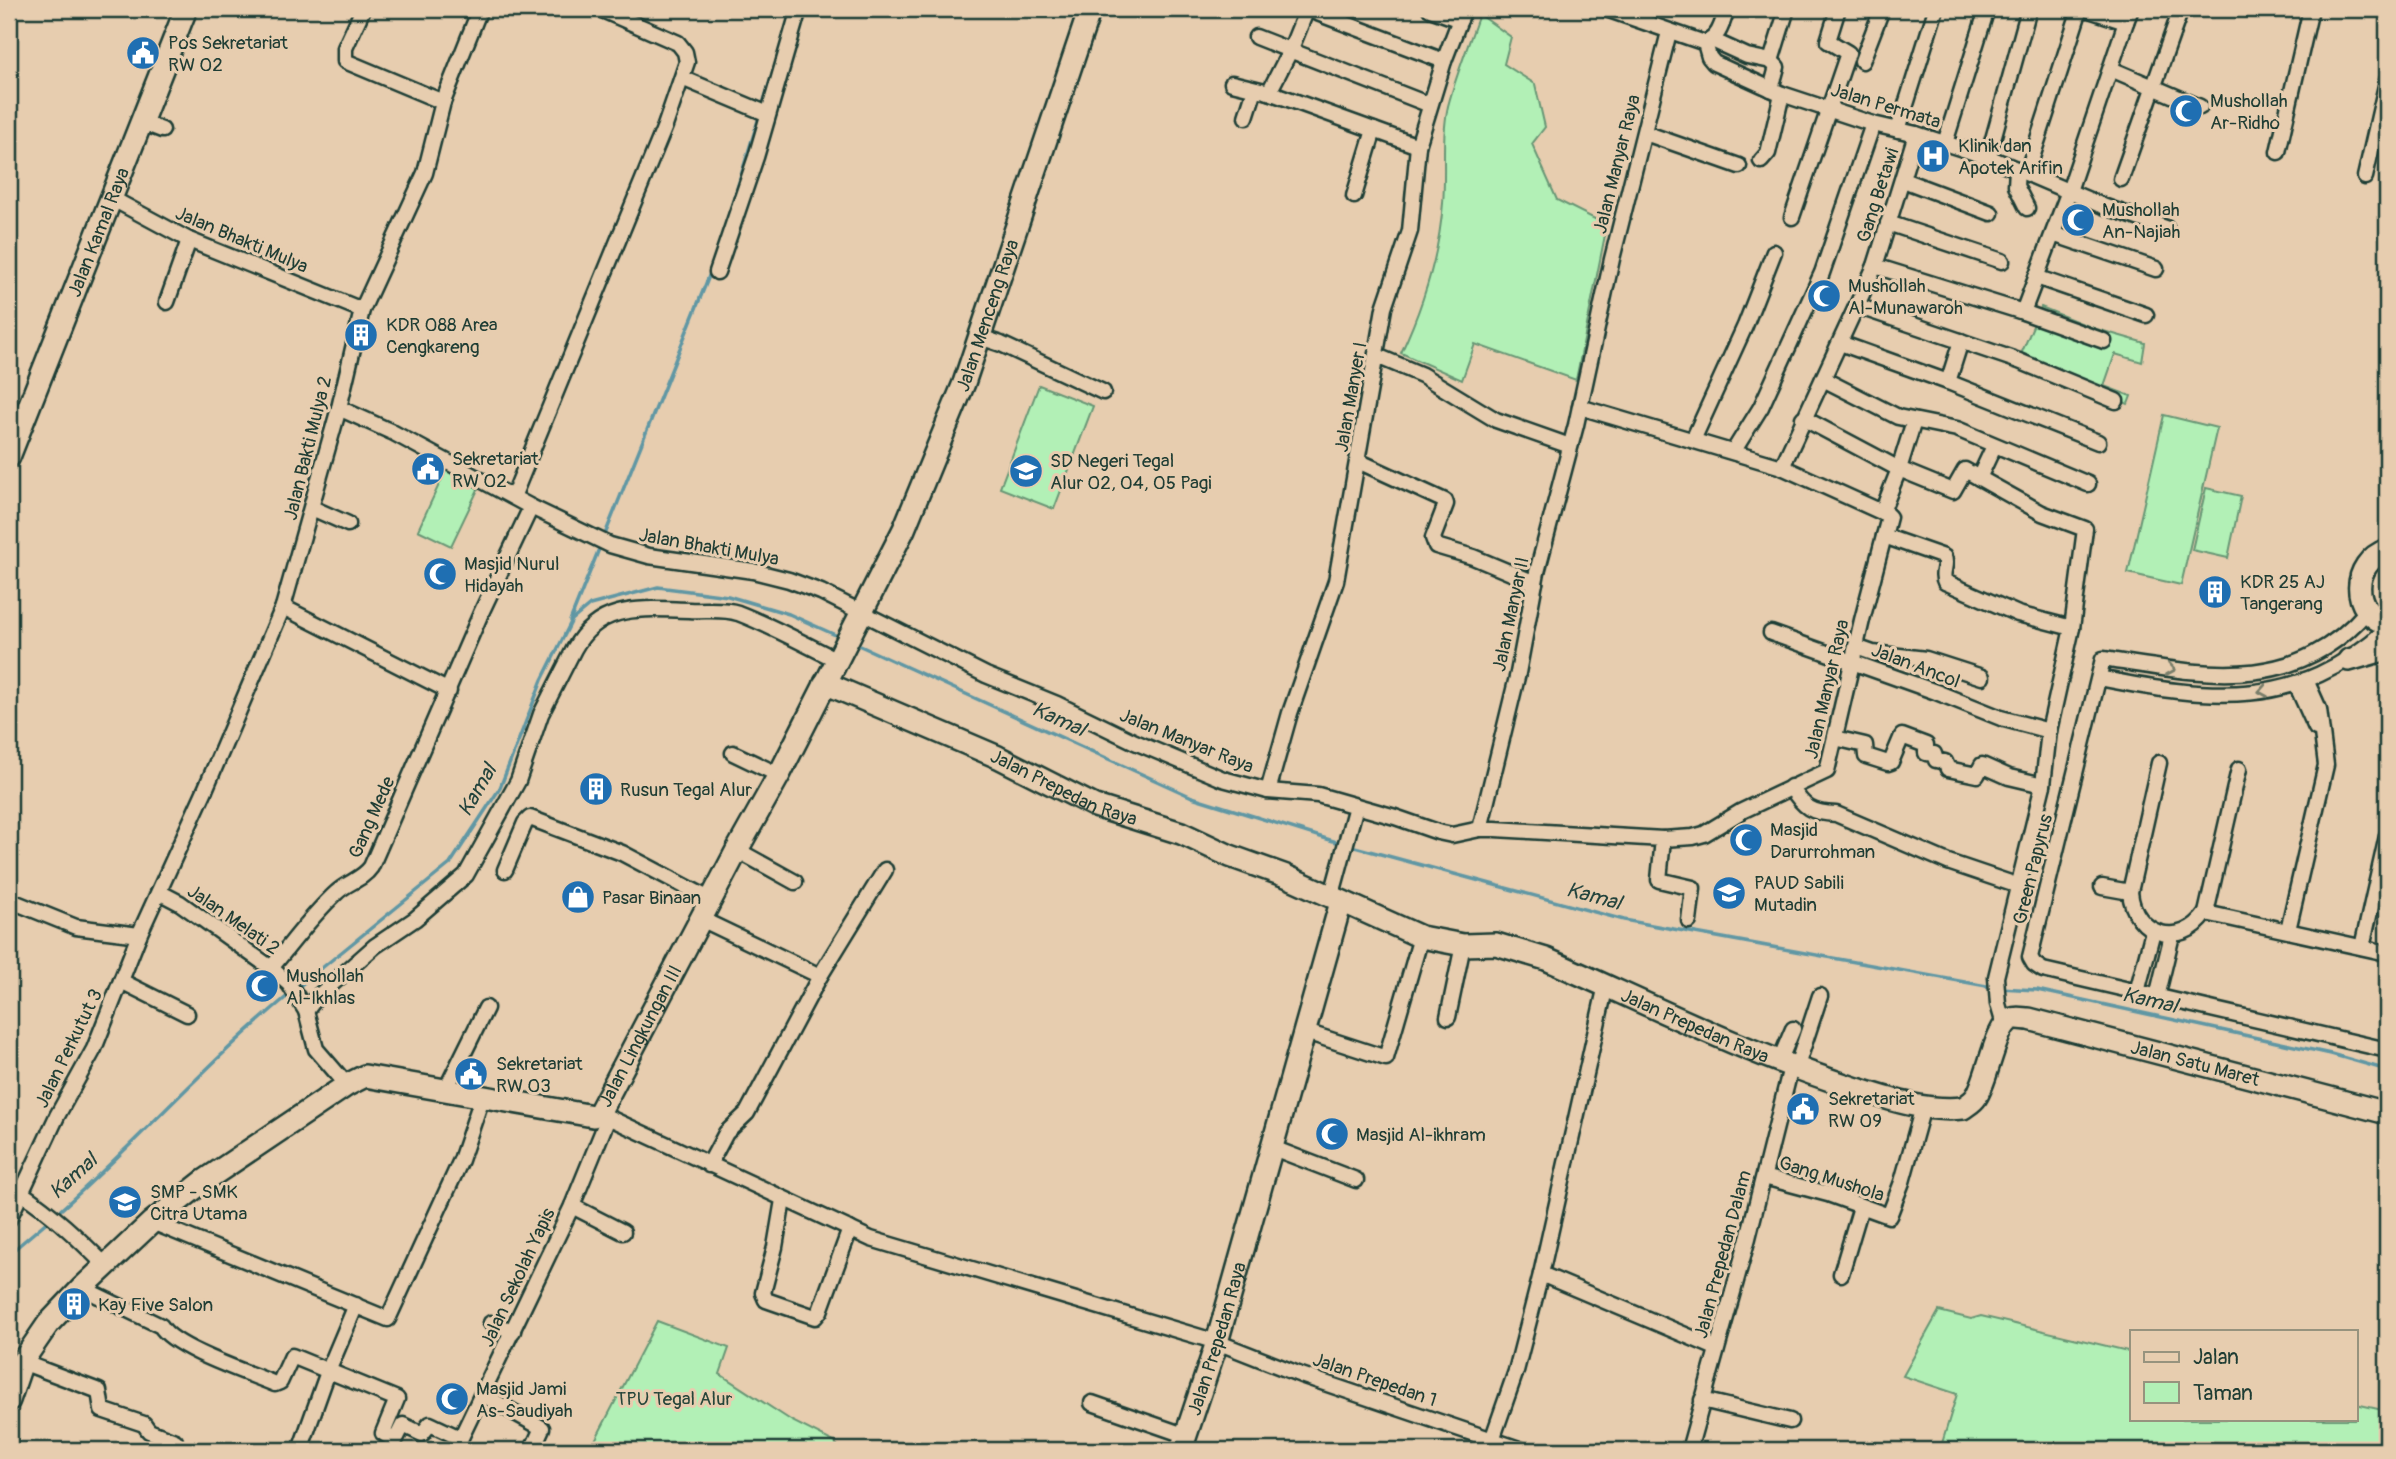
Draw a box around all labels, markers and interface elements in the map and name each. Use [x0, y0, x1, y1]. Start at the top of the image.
place label: Pos Sekretariat RW 02 [168, 31, 288, 77]
public building icon: Pos Sekretariat RW 02 [124, 34, 162, 72]
street label: Jalan Permata [1828, 78, 1944, 134]
place label: Mushollah Ar-Ridho [2210, 89, 2288, 135]
street label: Jalan Manyar Raya [1588, 92, 1646, 236]
mosque icon: Mushollah Ar-Ridho [2167, 92, 2205, 130]
place label: Klinik dan Apotek Arifin [1958, 134, 2063, 180]
hospital icon: Klinik dan Apotek Arifin [1914, 137, 1952, 175]
street label: Gang Betawi [1851, 145, 1905, 246]
street label: Jalan Kamal Raya [62, 164, 135, 300]
place label: Mushollah An-Najiah [2102, 198, 2180, 244]
street label: Jalan Bhakti Mulya [172, 201, 312, 279]
mosque icon: Mushollah An-Najiah [2059, 201, 2097, 239]
street label: Jalan Menceng Raya [951, 236, 1025, 395]
place label: Mushollah Al-Munawaroh [1848, 274, 1963, 320]
mosque icon: Mushollah Al-Munawaroh [1805, 277, 1843, 315]
place label: KDR 088 Area Cengkareng [386, 313, 498, 359]
building icon: KDR 088 Area Cengkareng [342, 316, 380, 354]
street label: Jalan Manyer I [1329, 340, 1372, 454]
street label: Jalan Bakti Mulya 2 [278, 374, 337, 523]
place label: Sekretariat RW 02 [452, 447, 539, 493]
place label: SD Negeri Tegal Alur 02, 04, 05 Pagi [1050, 449, 1212, 495]
public building icon: Sekretariat RW 02 [409, 450, 447, 488]
school or university icon: SD Negeri Tegal Alur 02, 04, 05 Pagi [1007, 452, 1045, 490]
street label: Jalan Bhakti Mulya [637, 523, 781, 571]
place label: Masjid Nurul Hidayah [464, 552, 559, 598]
mosque icon: Masjid Nurul Hidayah [421, 555, 459, 593]
street label: Jalan Manyar II [1487, 555, 1535, 674]
place label: KDR 25 AJ Tangerang [2240, 570, 2325, 616]
building icon: KDR 25 AJ Tangerang [2196, 573, 2234, 611]
street label: Jalan Manyar Raya [1799, 617, 1855, 761]
street label: Jalan Ancol [1868, 638, 1963, 694]
one-way arrow [2165, 661, 2177, 676]
one-way arrow [2257, 683, 2269, 698]
water label: Kamal [1028, 696, 1092, 744]
street label: Jalan Manyar Raya [1116, 703, 1257, 779]
street label: Jalan Prepedan Raya [987, 744, 1140, 832]
water label: Kamal [452, 758, 504, 821]
building icon: Rusun Tegal Alur [577, 770, 615, 808]
street label: Gang Mede [343, 772, 401, 862]
place label: Rusun Tegal Alur [620, 778, 752, 802]
street label: Green Papyrus [2008, 811, 2058, 927]
place label: Masjid Darurrohman [1770, 818, 1875, 864]
mosque icon: Masjid Darurrohman [1727, 821, 1765, 859]
place label: PAUD Sabili Mutadin [1754, 871, 1844, 917]
school or university icon: PAUD Sabili Mutadin [1710, 874, 1748, 912]
water label: Kamal [1563, 876, 1626, 917]
shop icon: Pasar Binaan [559, 878, 597, 916]
street label: Jalan Melati 2 [183, 879, 284, 960]
place label: Pasar Binaan [602, 886, 701, 910]
street label: Jalan Lingkungan III [593, 961, 688, 1111]
place label: Mushollah Al-Ikhlas [286, 964, 364, 1010]
mosque icon: Mushollah Al-Ikhlas [243, 967, 281, 1005]
water label: Kamal [2120, 981, 2182, 1020]
street label: Jalan Prepedan Raya [1617, 983, 1773, 1069]
street label: Jalan Perkutut 3 [30, 985, 108, 1112]
street label: Jalan Satu Maret [2128, 1035, 2262, 1092]
place label: Sekretariat RW 03 [496, 1052, 583, 1098]
public building icon: Sekretariat RW 03 [452, 1055, 490, 1093]
place label: Sekretariat RW 09 [1828, 1087, 1915, 1133]
public building icon: Sekretariat RW 09 [1784, 1090, 1822, 1128]
mosque icon: Masjid Al-ikhram [1313, 1115, 1351, 1153]
place label: Masjid Al-ikhram [1356, 1123, 1486, 1147]
water label: Kamal [44, 1146, 105, 1205]
street label: Gang Mushola [1776, 1151, 1888, 1207]
street label: Jalan Prepedan Dalam [1689, 1167, 1757, 1341]
place label: SMP - SMK Citra Utama [150, 1180, 247, 1226]
school or university icon: SMP - SMK Citra Utama [106, 1183, 144, 1221]
street label: Jalan Sekolah Yapis [475, 1204, 561, 1351]
street label: Jalan Prepedan Raya [1182, 1259, 1252, 1419]
building icon: Kay Five Salon [55, 1285, 93, 1323]
place label: Kay Five Salon [98, 1293, 213, 1317]
legend [2130, 1330, 2358, 1420]
text: Jalan [2193, 1344, 2239, 1371]
street label: Jalan Prepedan 1 [1309, 1347, 1440, 1412]
place label: Masjid Jami As-Saudiyah [476, 1377, 573, 1423]
mosque icon: Masjid Jami As-Saudiyah [433, 1380, 471, 1418]
text: Taman [2193, 1380, 2253, 1407]
park label: TPU Tegal Alur [616, 1387, 733, 1411]

